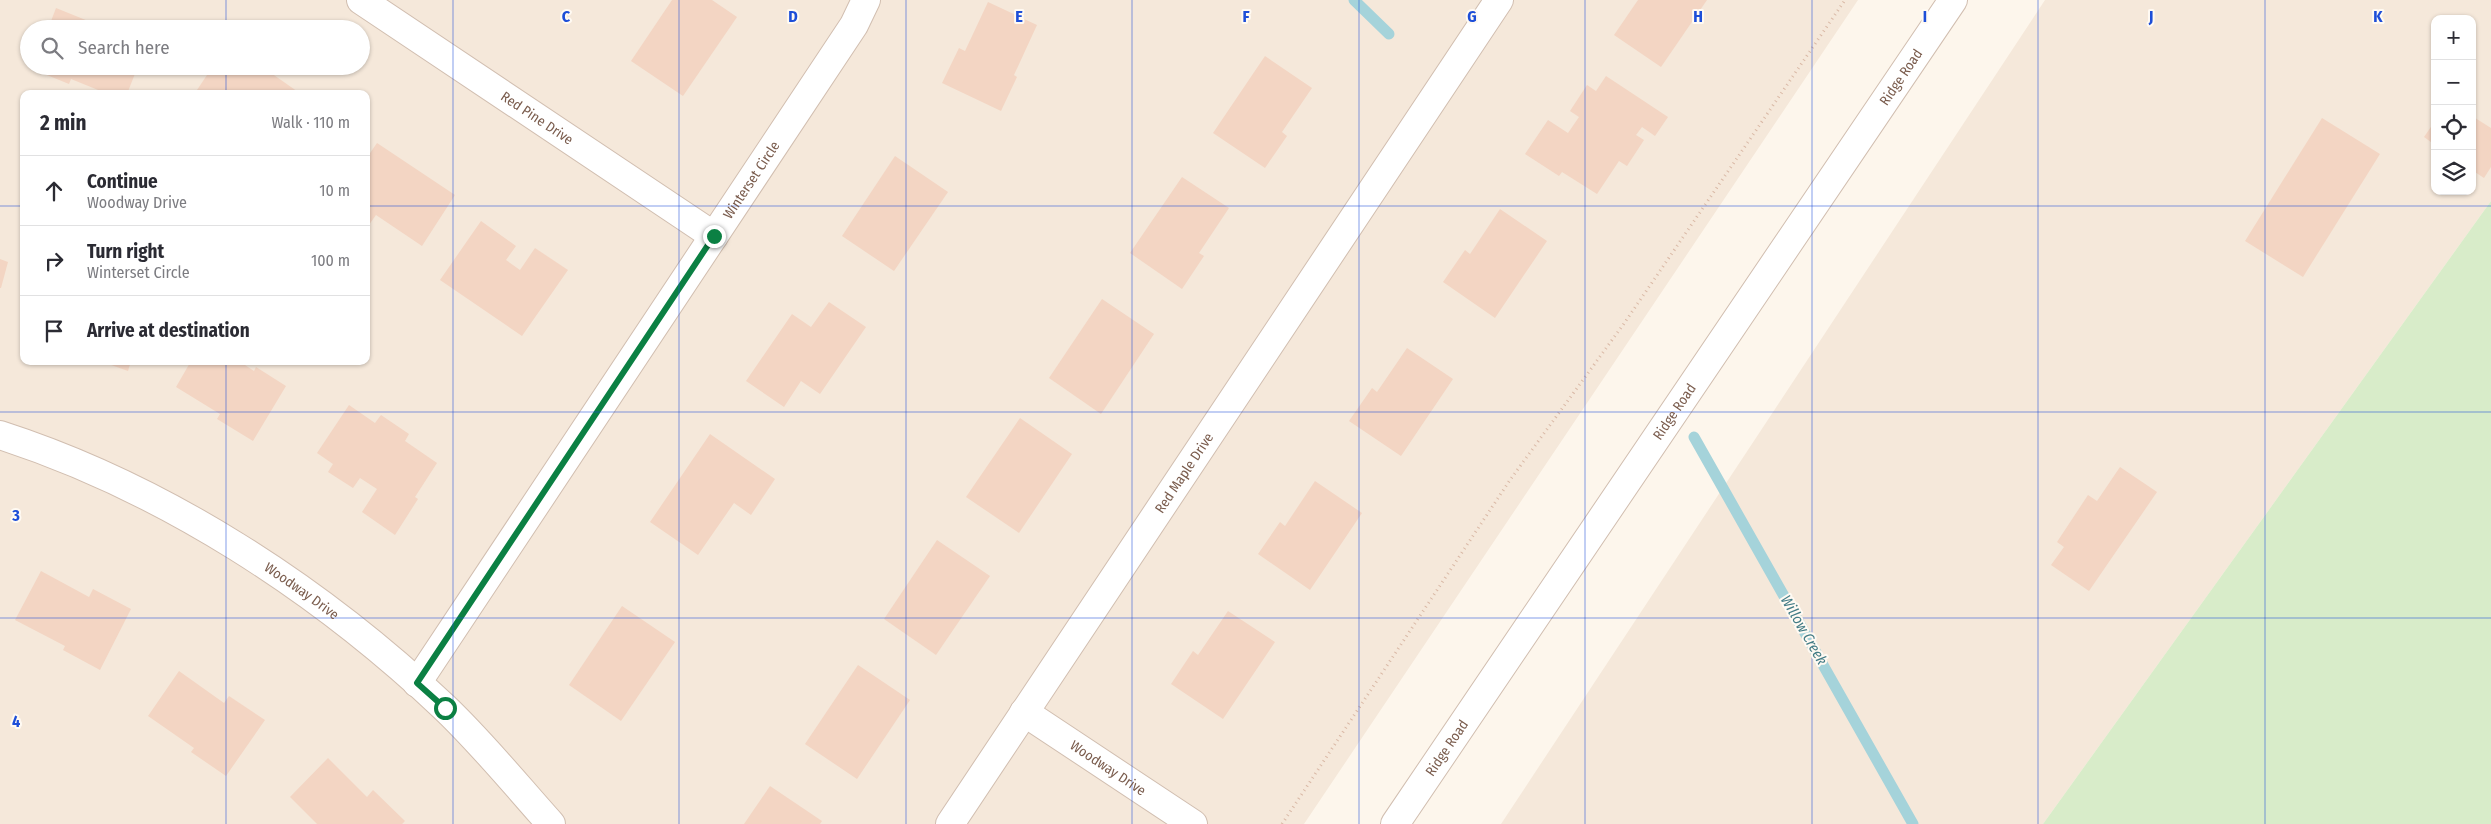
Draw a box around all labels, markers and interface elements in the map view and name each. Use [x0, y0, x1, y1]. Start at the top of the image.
text: C [562, 7, 571, 26]
text: D [788, 7, 798, 26]
text: E [1015, 7, 1023, 26]
text: F [1242, 7, 1250, 26]
text: G [1467, 7, 1477, 26]
text: H [1693, 7, 1703, 26]
text: I [1923, 7, 1927, 26]
text: J [2148, 7, 2153, 26]
text: K [2373, 7, 2383, 26]
map controls [2431, 15, 2476, 195]
button: + [2431, 15, 2476, 60]
search box [20, 20, 370, 75]
icon: search [38, 34, 66, 62]
text: Search here [78, 36, 170, 59]
street label: Ridge Road [1876, 46, 1926, 109]
button: − [2431, 60, 2476, 105]
street label: Red Pine Drive [498, 88, 577, 148]
button: locate [2431, 105, 2476, 150]
text: 2 min [40, 110, 87, 136]
text: Walk · 110 m [272, 113, 350, 132]
street label: Winterset Circle [719, 138, 783, 222]
button: layers [2431, 150, 2476, 195]
text: Continue [87, 170, 158, 193]
icon: ahead [40, 177, 68, 205]
text: 10 m [319, 181, 350, 200]
text: Woodway Drive [87, 193, 187, 212]
route end [703, 225, 726, 248]
text: Turn right [87, 240, 164, 263]
icon: right [40, 247, 68, 275]
text: 100 m [311, 251, 350, 270]
text: Winterset Circle [87, 263, 190, 282]
icon: arrive [40, 317, 68, 345]
text: Arrive at destination [87, 319, 250, 342]
street label: Ridge Road [1649, 380, 1699, 443]
street label: Red Maple Drive [1151, 429, 1217, 516]
text: 3 [11, 506, 20, 525]
street label: Woodway Drive [261, 558, 343, 623]
water label: Willow Creek [1777, 592, 1831, 669]
route start [434, 697, 457, 720]
text: 4 [12, 712, 20, 731]
street label: Ridge Road [1422, 716, 1472, 779]
street label: Woodway Drive [1067, 737, 1149, 799]

